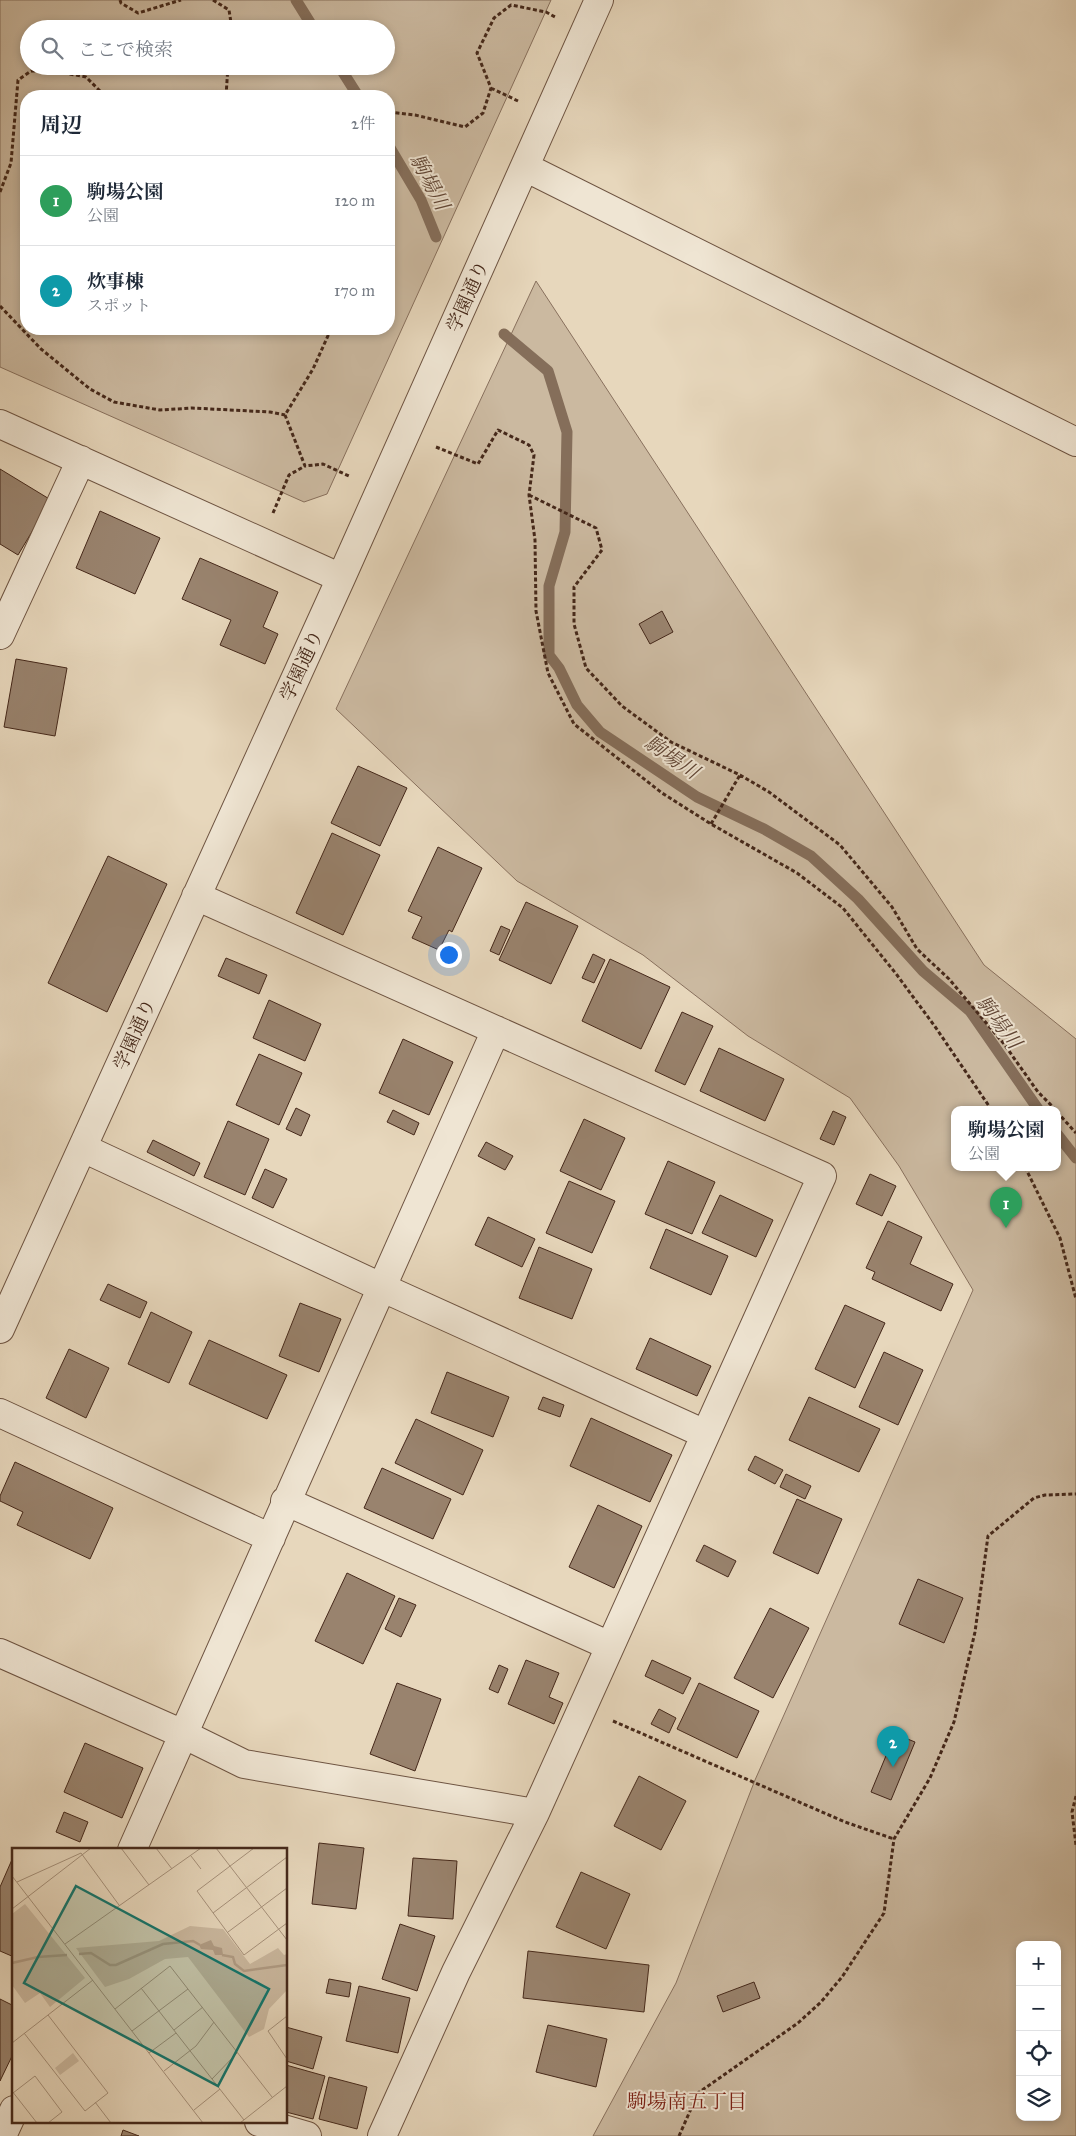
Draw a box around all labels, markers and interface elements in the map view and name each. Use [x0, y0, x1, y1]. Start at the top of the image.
search box [20, 20, 395, 75]
icon: search [38, 34, 66, 62]
text: ここで検索 [78, 38, 173, 61]
text: 周辺 [40, 112, 82, 138]
text: 2件 [351, 114, 375, 133]
water label: 駒場川 [405, 150, 456, 216]
text: 駒場公園 [87, 180, 163, 203]
text: 1 [53, 191, 59, 210]
text: 120 m [335, 191, 375, 210]
text: 公園 [87, 206, 119, 225]
street label: 学園通り [441, 257, 493, 336]
text: 炊事棟 [87, 270, 144, 293]
text: 2 [52, 281, 60, 300]
text: 170 m [334, 281, 375, 300]
text: スポット [87, 296, 151, 315]
street label: 学園通り [275, 626, 328, 705]
water label: 駒場川 [640, 730, 705, 785]
your location [436, 942, 462, 968]
water label: 駒場川 [971, 991, 1028, 1055]
street label: 学園通り [108, 995, 160, 1074]
popup [951, 1106, 1061, 1171]
text: 駒場公園 [968, 1118, 1044, 1141]
text: 公園 [968, 1144, 1000, 1163]
pin: 1 [990, 1187, 1022, 1228]
pin: 2 [877, 1726, 909, 1767]
inset map [12, 1848, 288, 2124]
map controls [1016, 1941, 1061, 2121]
button: + [1016, 1941, 1061, 1986]
button: − [1016, 1986, 1061, 2031]
button: locate [1016, 2031, 1061, 2076]
button: layers [1016, 2076, 1061, 2121]
district label: 駒場南五丁目 [627, 2089, 747, 2113]

